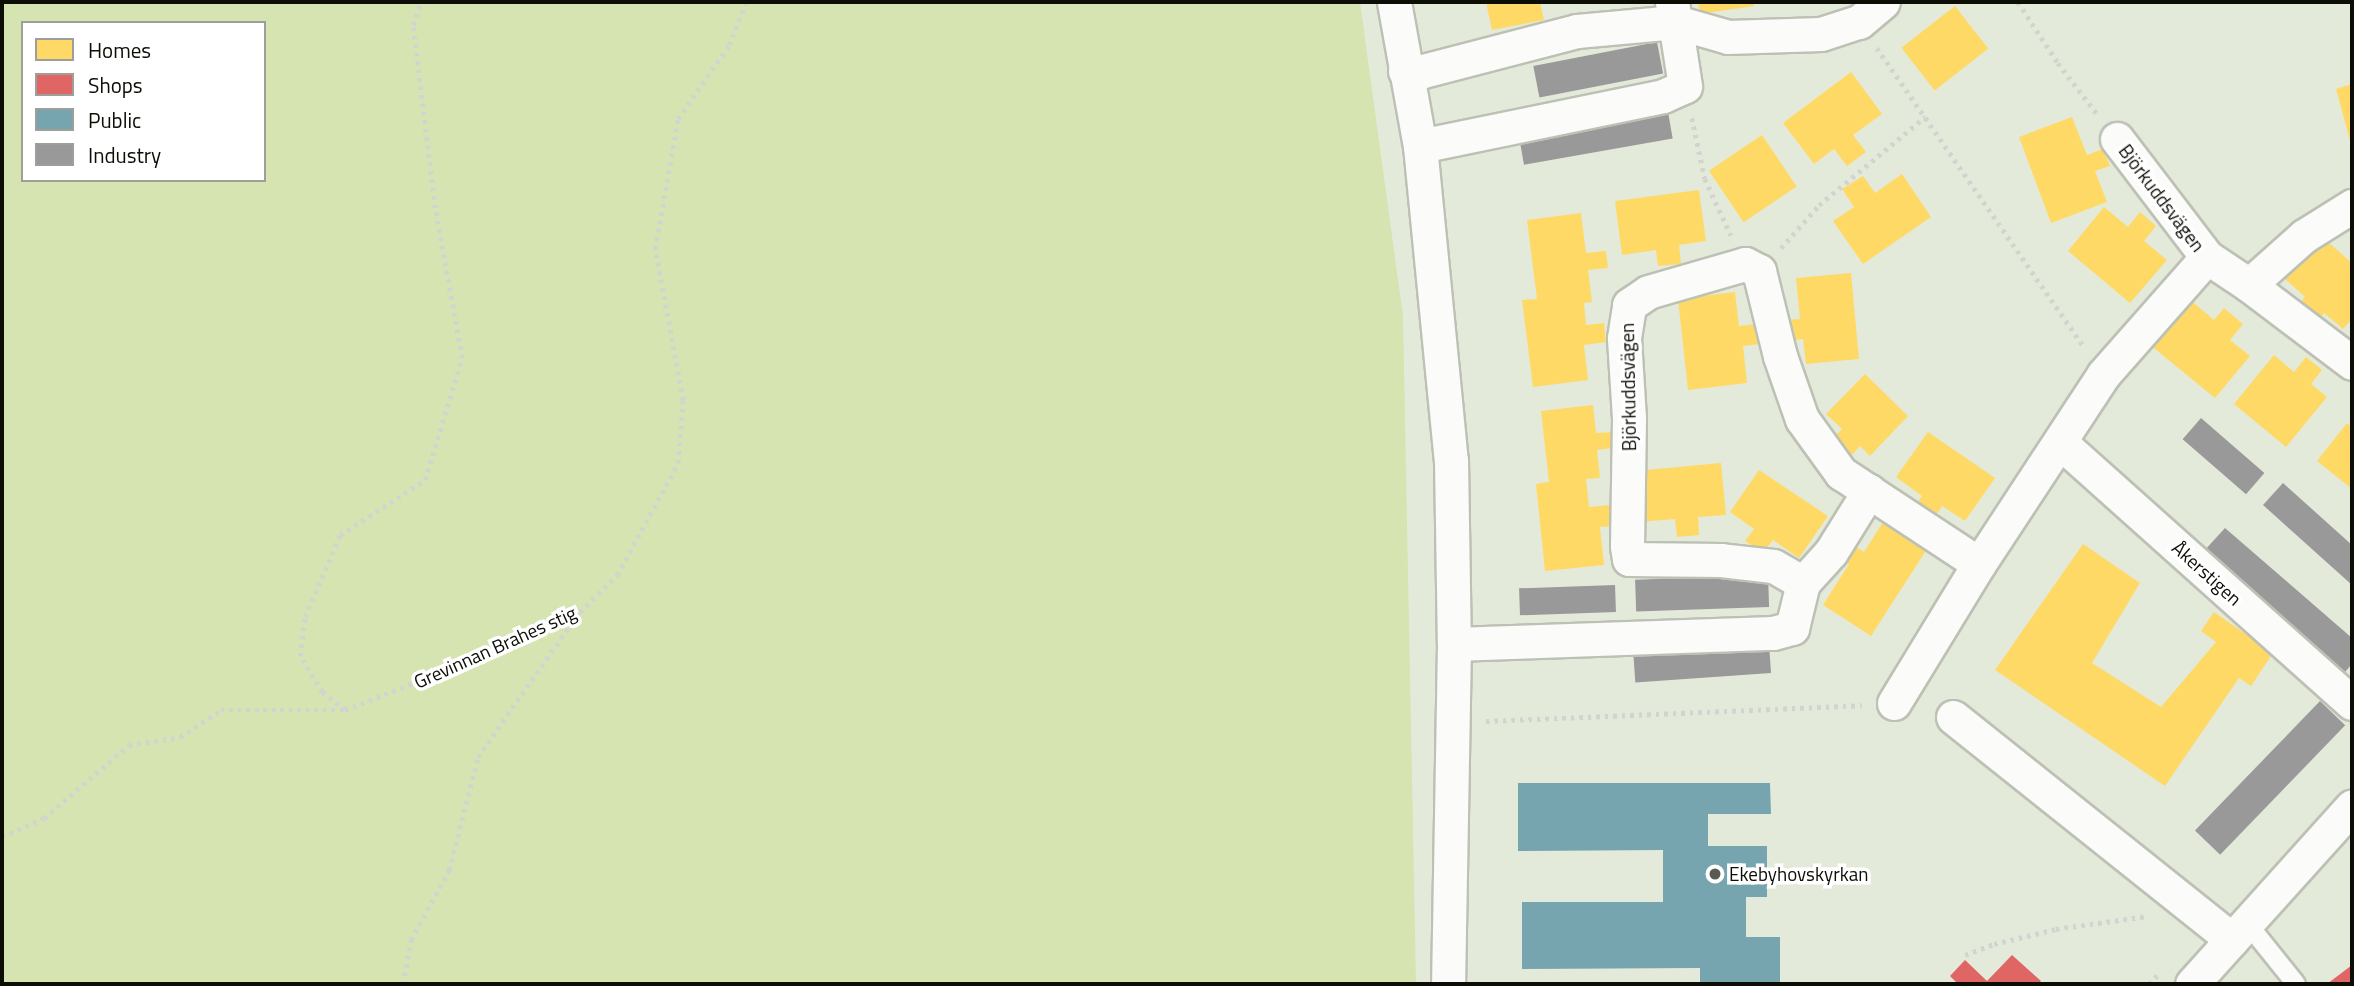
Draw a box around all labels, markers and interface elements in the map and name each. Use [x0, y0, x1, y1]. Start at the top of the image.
legend [21, 21, 266, 182]
text: Homes [88, 34, 151, 66]
text: Shops [88, 69, 143, 101]
text: Public [88, 104, 141, 136]
text: Industry [88, 139, 161, 171]
street label: Björkuddsvägen [2114, 140, 2210, 256]
street label: Björkuddsvägen [1615, 323, 1641, 451]
street label: Åkerstigen [2168, 536, 2246, 610]
street label: Grevinnan Brahes stig [410, 601, 580, 693]
place label: Ekebyhovskyrkan [1729, 863, 1868, 885]
marker: Ekebyhovskyrkan [1707, 866, 1723, 882]

